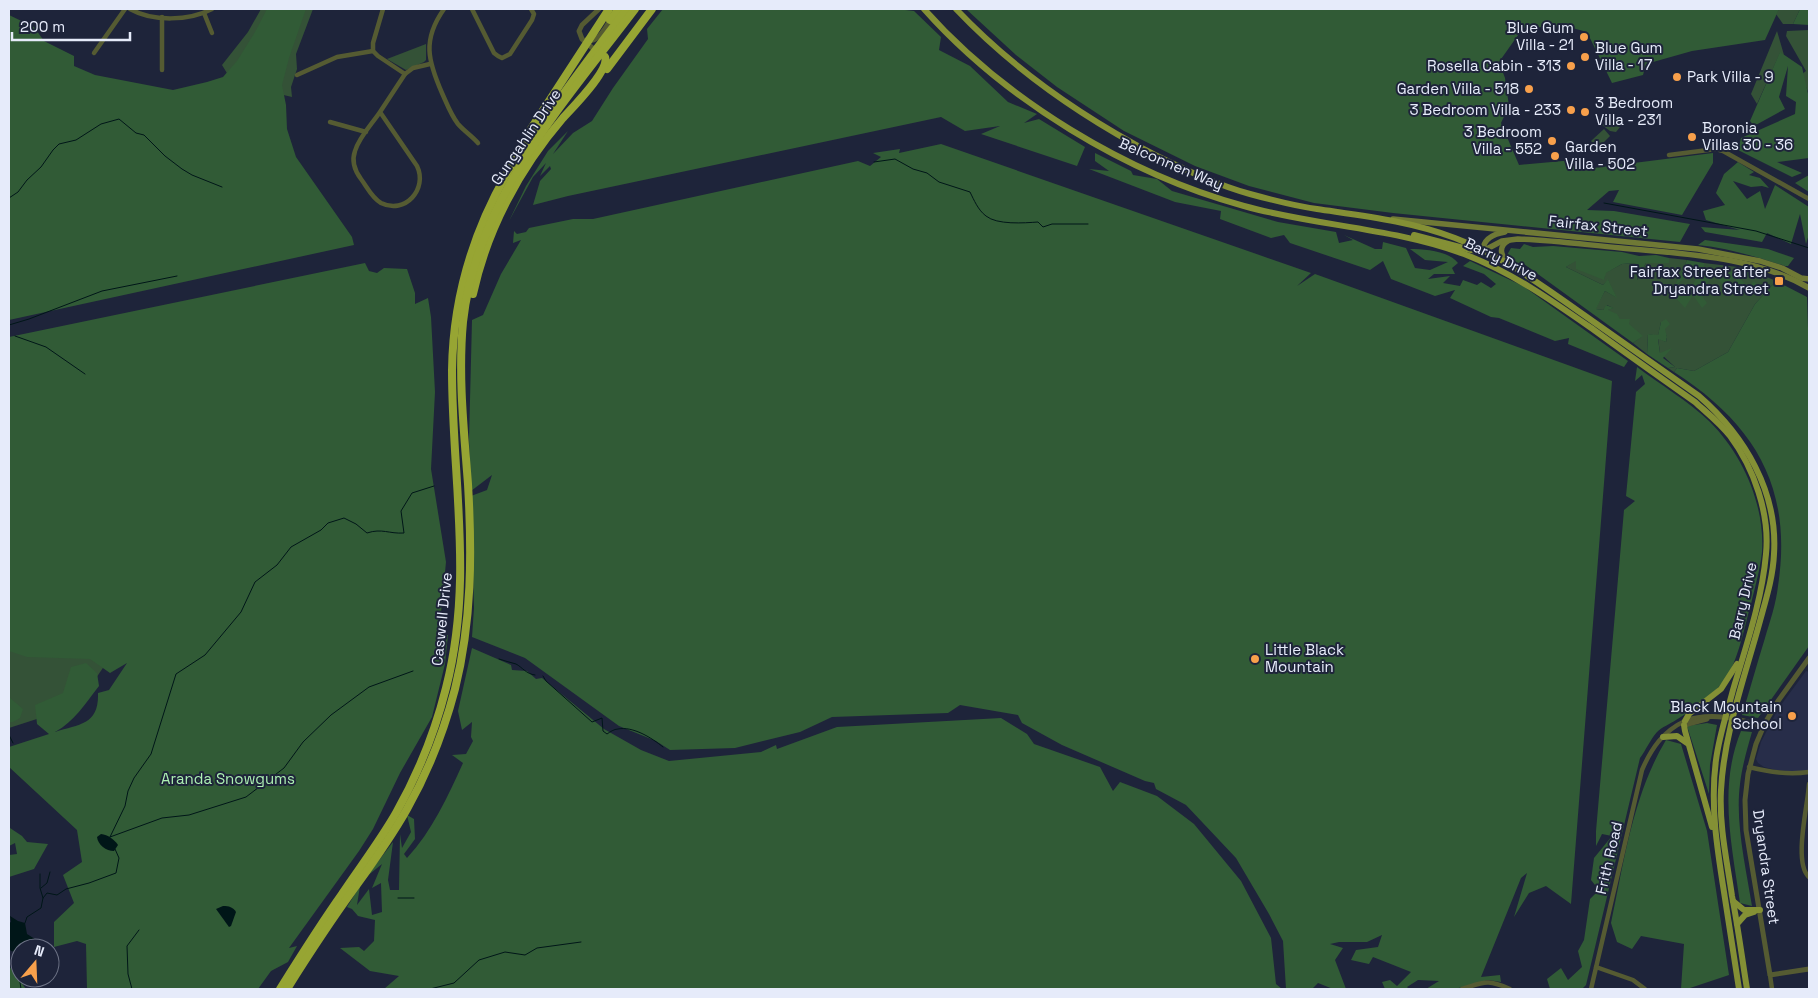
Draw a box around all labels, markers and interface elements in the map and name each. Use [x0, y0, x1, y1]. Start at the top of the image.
scale bar [12, 10, 130, 42]
text: 200 m [20, 17, 65, 36]
place label: Blue Gum Villa - 21 [1507, 18, 1574, 54]
marker: Blue Gum Villa - 21 [1578, 31, 1590, 43]
place label: Blue Gum Villa - 17 [1595, 38, 1663, 74]
marker: Blue Gum Villa - 17 [1579, 51, 1591, 63]
place label: Rosella Cabin - 313 [1427, 56, 1561, 75]
marker: Rosella Cabin - 313 [1565, 60, 1577, 72]
place label: Park Villa - 9 [1687, 67, 1774, 86]
marker: Park Villa - 9 [1671, 71, 1683, 83]
place label: Garden Villa - 518 [1397, 79, 1519, 98]
marker: Garden Villa - 518 [1523, 83, 1535, 95]
street label: Gungahlin Drive [486, 85, 565, 188]
place label: 3 Bedroom Villa - 231 [1595, 93, 1673, 129]
place label: 3 Bedroom Villa - 233 [1409, 100, 1561, 119]
marker: 3 Bedroom Villa - 233 [1565, 104, 1577, 116]
marker: 3 Bedroom Villa - 231 [1579, 106, 1591, 118]
place label: Boronia Villas 30 - 36 [1702, 118, 1793, 154]
place label: 3 Bedroom Villa - 552 [1464, 122, 1542, 158]
marker: Boronia Villas 30 - 36 [1686, 131, 1698, 143]
street label: Belconnen Way [1116, 133, 1226, 194]
marker: 3 Bedroom Villa - 552 [1546, 135, 1558, 147]
place label: Garden Villa - 502 [1565, 137, 1635, 173]
marker: Garden Villa - 502 [1549, 150, 1561, 162]
street label: Fairfax Street [1548, 211, 1649, 240]
street label: Barry Drive [1462, 233, 1541, 284]
place label: Fairfax Street after Dryandra Street [1630, 262, 1769, 298]
marker: Fairfax Street after Dryandra Street [1773, 275, 1785, 287]
street label: Barry Drive [1724, 560, 1761, 641]
street label: Caswell Drive [427, 571, 456, 667]
place label: Little Black Mountain [1265, 640, 1344, 676]
marker: Little Black Mountain [1249, 653, 1261, 665]
place label: Black Mountain School [1670, 697, 1782, 733]
marker: Black Mountain School [1786, 710, 1798, 722]
park label: Aranda Snowgums [161, 769, 295, 788]
street label: Dryandra Street [1749, 808, 1784, 926]
street label: Frith Road [1591, 820, 1626, 896]
north arrow [10, 938, 60, 988]
text: N [32, 941, 47, 961]

